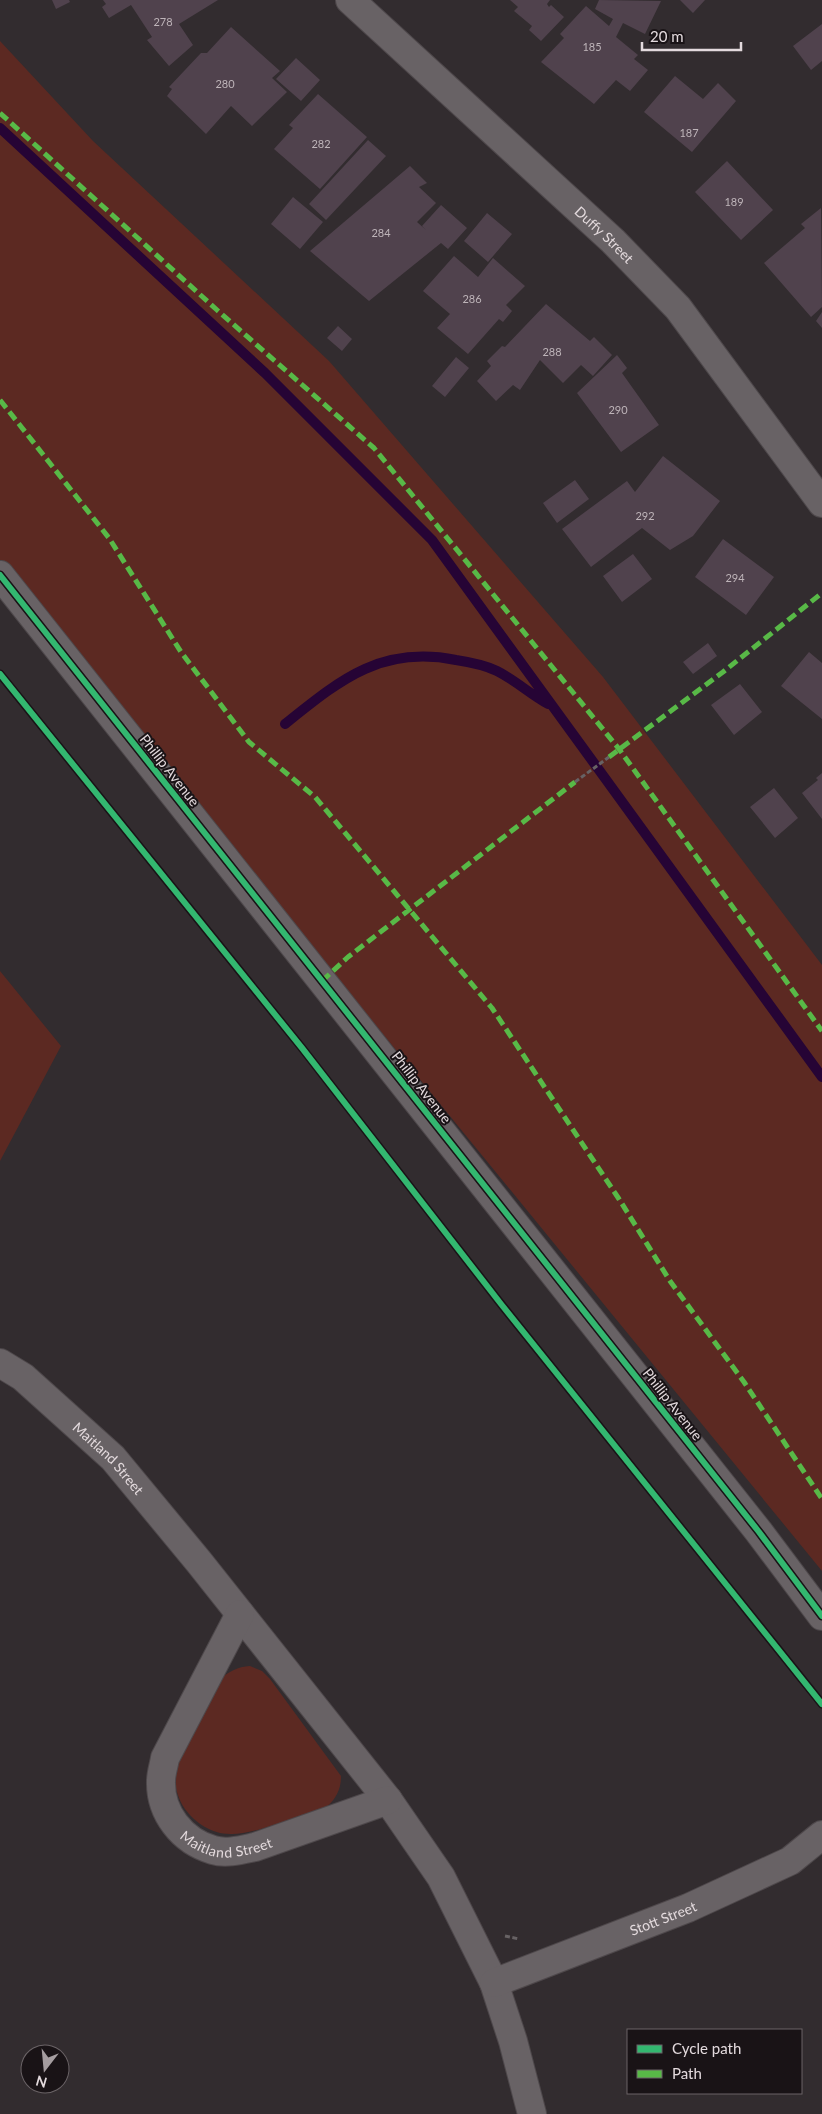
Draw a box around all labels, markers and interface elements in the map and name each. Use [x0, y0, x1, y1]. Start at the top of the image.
house number: 278 [153, 15, 173, 28]
scale bar [642, 20, 741, 52]
text: 20 m [650, 27, 684, 45]
house number: 185 [582, 40, 602, 53]
house number: 280 [215, 77, 235, 90]
house number: 187 [679, 126, 699, 139]
house number: 282 [311, 137, 331, 150]
house number: 189 [724, 195, 744, 208]
street label: Duffy Street [572, 202, 638, 266]
house number: 284 [371, 226, 391, 239]
house number: 286 [462, 292, 482, 305]
house number: 288 [542, 345, 562, 358]
house number: 290 [608, 403, 628, 416]
house number: 292 [635, 509, 655, 522]
house number: 294 [725, 571, 745, 584]
street label: Phillip Avenue [137, 731, 203, 809]
street label: Phillip Avenue [389, 1048, 455, 1126]
street label: Phillip Avenue [640, 1365, 706, 1443]
street label: Maitland Street [70, 1418, 148, 1498]
street label: Maitland Street [177, 1826, 274, 1860]
street label: Stott Street [627, 1897, 699, 1938]
legend [627, 2029, 802, 2094]
text: Cycle path [672, 2039, 741, 2057]
north arrow [20, 2044, 70, 2094]
text: Path [672, 2064, 702, 2082]
text: N [34, 2072, 49, 2092]

